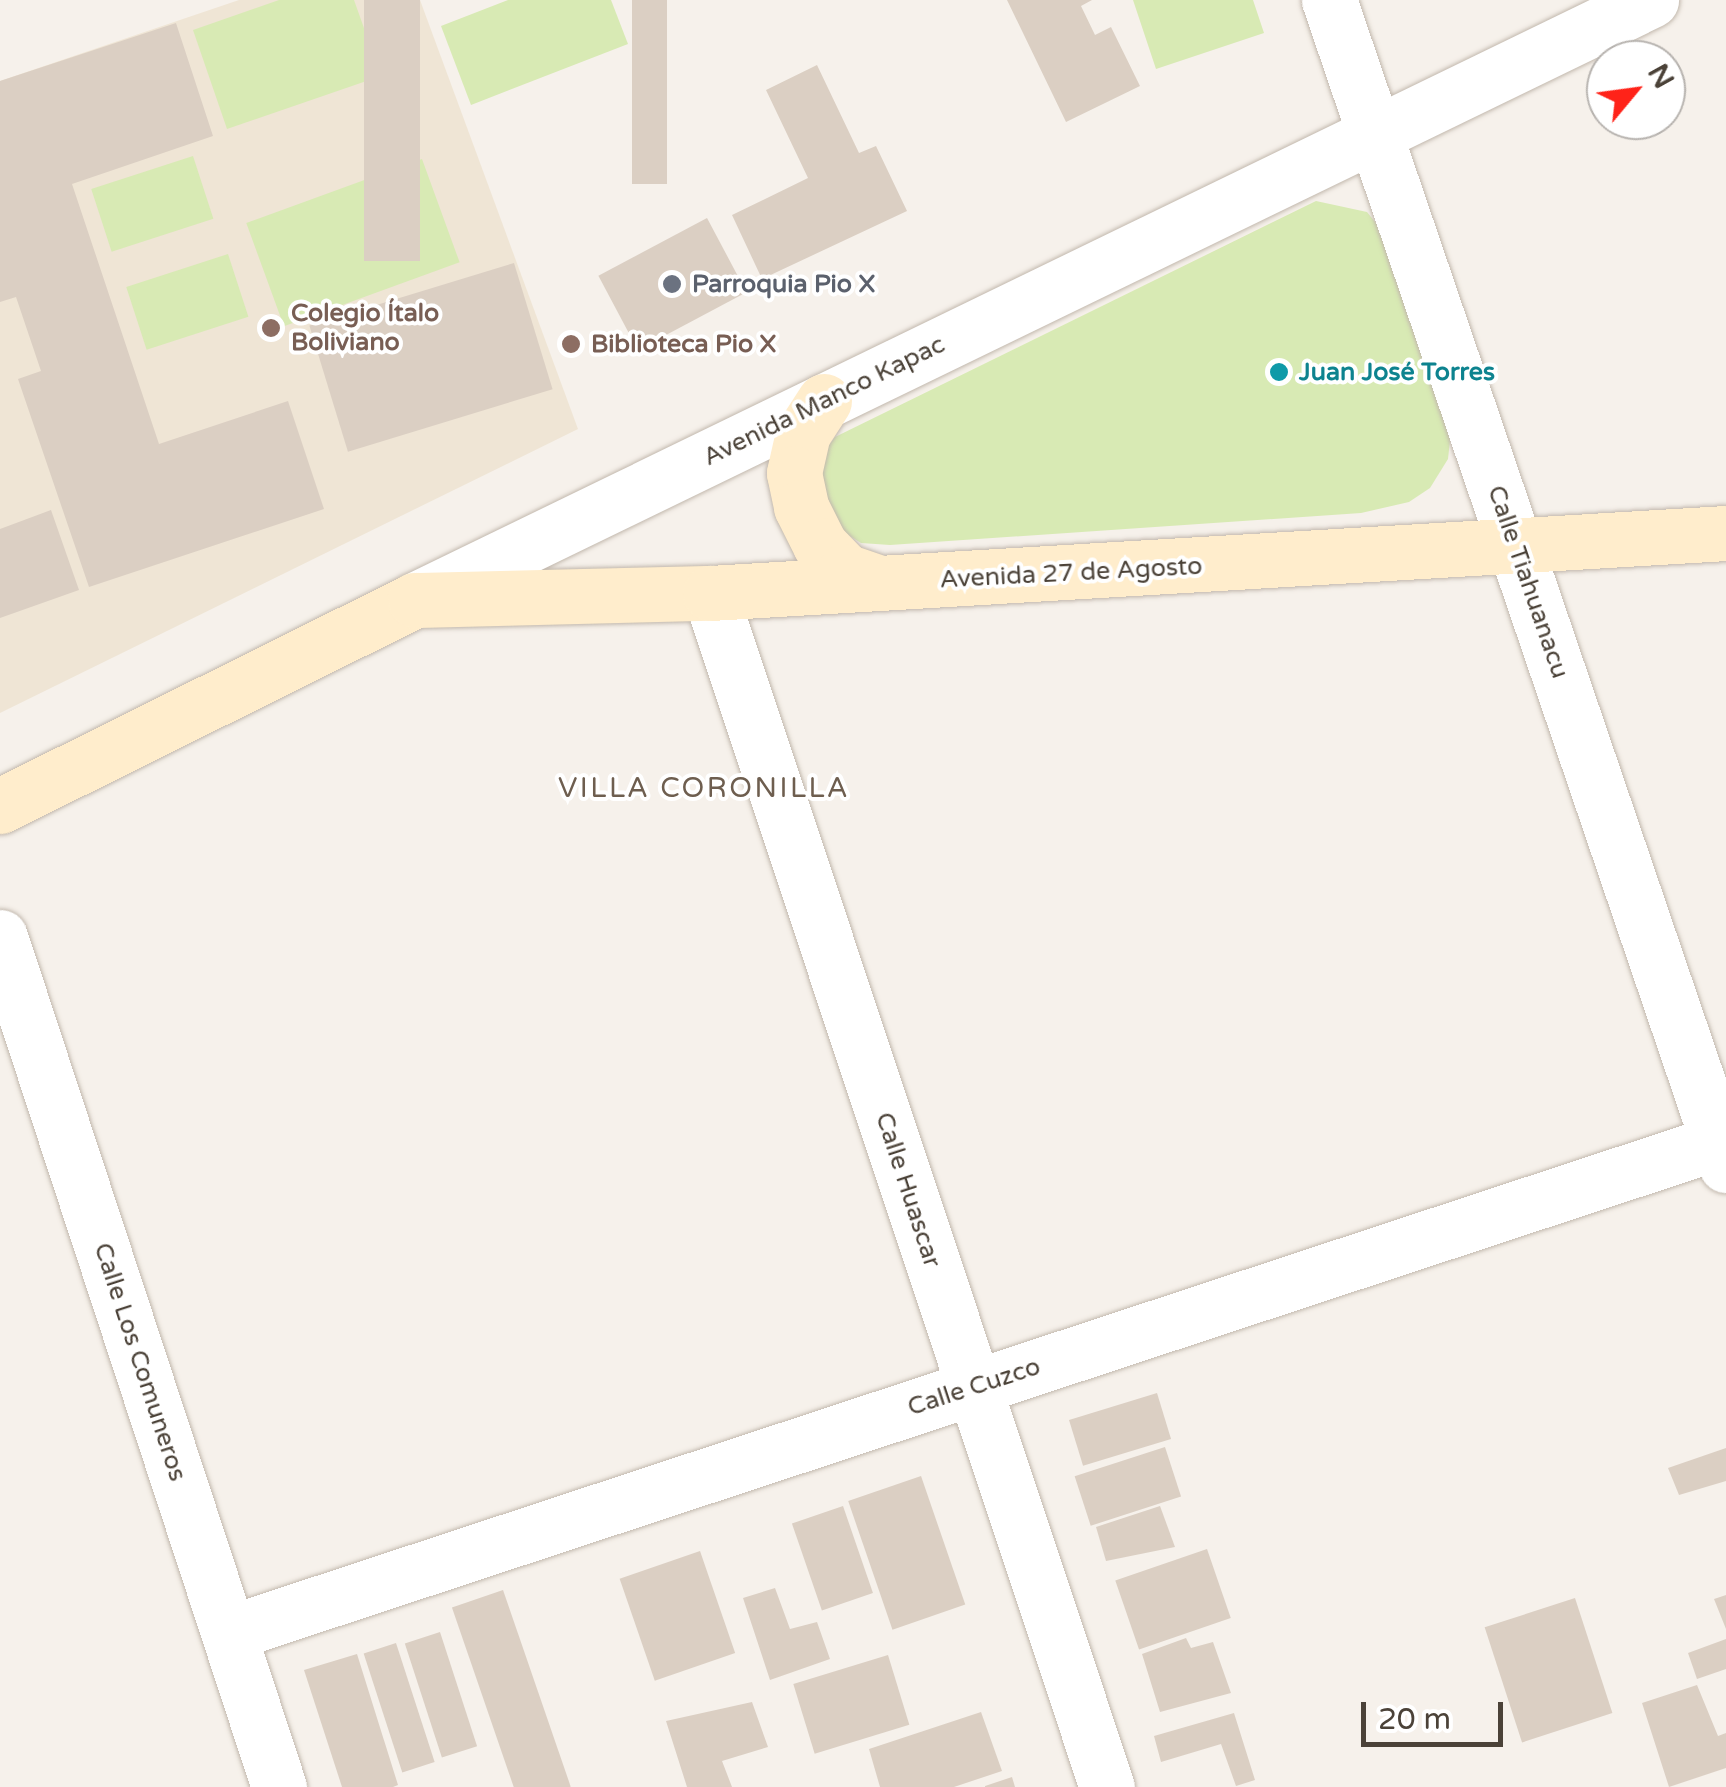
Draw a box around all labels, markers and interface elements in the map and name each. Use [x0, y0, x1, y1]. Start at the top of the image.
north arrow [1586, 40, 1686, 140]
text: N [1640, 58, 1681, 94]
place label: Parroquia Pio X [692, 269, 875, 299]
marker: Parroquia Pio X [661, 273, 683, 295]
place label: Colegio Ítalo Boliviano [291, 299, 439, 358]
marker: Colegio Ítalo Boliviano [260, 317, 282, 339]
place label: Biblioteca Pio X [591, 329, 776, 359]
street label: Avenida Manco Kapac [698, 329, 950, 473]
marker: Biblioteca Pio X [560, 333, 582, 355]
place label: Juan José Torres [1299, 357, 1495, 387]
marker: Juan José Torres [1268, 361, 1290, 383]
street label: Calle Tiahuanacu [1481, 482, 1575, 682]
street label: Avenida 27 de Agosto [939, 551, 1203, 595]
district label: VILLA CORONILLA [558, 771, 850, 805]
street label: Calle Huascar [869, 1109, 947, 1271]
street label: Calle Los Comuneros [87, 1239, 193, 1485]
street label: Calle Cuzco [904, 1351, 1044, 1423]
scale bar [1366, 1682, 1508, 1744]
text: 20 m [1378, 1701, 1451, 1738]

